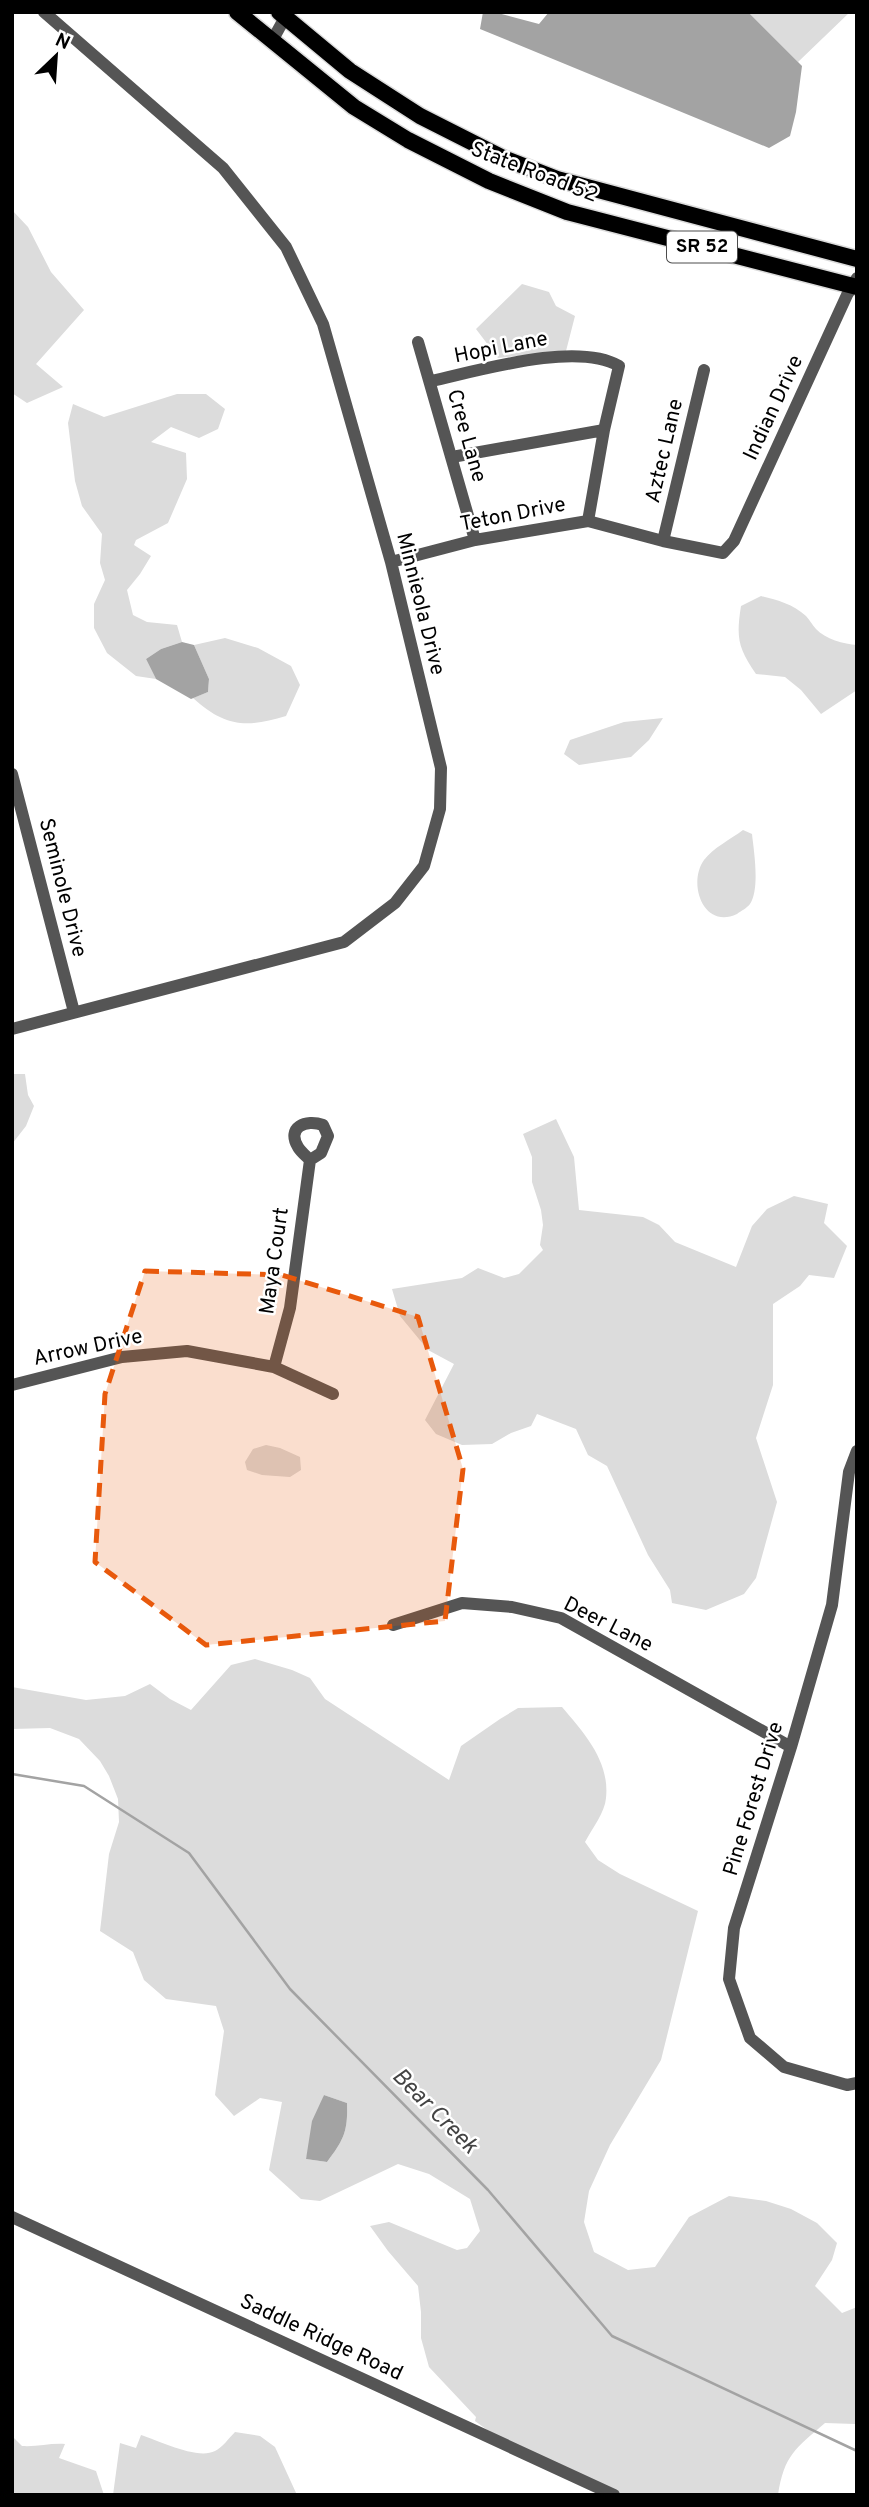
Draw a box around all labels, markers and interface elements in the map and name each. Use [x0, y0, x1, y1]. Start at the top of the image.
north arrow [21, 21, 91, 91]
text: N [51, 29, 74, 56]
street label: State Road 52 [467, 136, 601, 210]
road number: SR 52 [667, 232, 737, 262]
street label: Hopi Lane [452, 326, 550, 370]
street label: Indian Drive [738, 351, 810, 465]
street label: Cree Lane [440, 386, 492, 486]
street label: Aztec Lane [640, 396, 690, 506]
street label: Teton Drive [458, 492, 568, 538]
street label: Minnieola Drive [389, 530, 451, 678]
street label: Seminole Drive [32, 816, 92, 960]
street label: Maya Court [254, 1206, 296, 1316]
street label: Arrow Drive [31, 1323, 145, 1373]
street label: Deer Lane [559, 1591, 657, 1659]
street label: Pine Forest Drive [718, 1719, 790, 1879]
water label: Bear Creek [385, 2063, 483, 2161]
street label: Saddle Ridge Road [235, 2288, 407, 2388]

